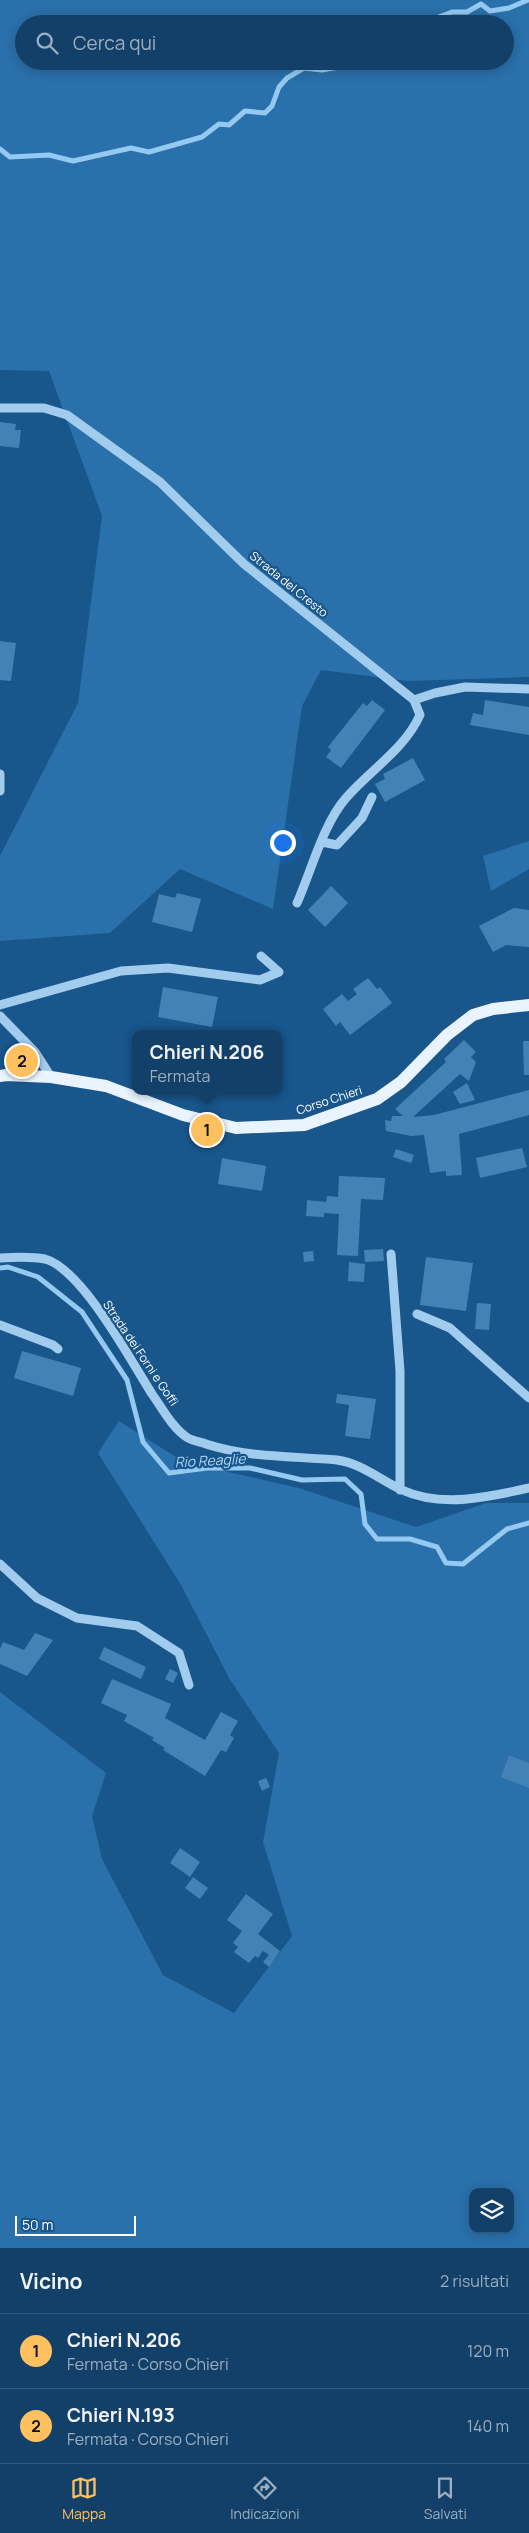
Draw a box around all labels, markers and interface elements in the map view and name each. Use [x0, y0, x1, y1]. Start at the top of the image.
search box [15, 15, 514, 70]
icon: search [33, 29, 61, 57]
text: Cerca qui [73, 30, 156, 56]
street label: Strada del Cresto [246, 547, 332, 621]
your location [270, 830, 296, 856]
popup [132, 1030, 282, 1095]
text: Chieri N.206 [150, 1039, 264, 1065]
pin: 2 [6, 1042, 38, 1080]
text: Fermata [150, 1065, 210, 1087]
street label: Corso Chieri [294, 1081, 364, 1119]
pin: 1 [191, 1111, 223, 1149]
street label: Strada dei Forni e Goffi [99, 1297, 183, 1409]
water label: Rio Reaglie [174, 1449, 247, 1471]
map controls [469, 2188, 514, 2233]
button: layers [469, 2188, 514, 2233]
scale bar [15, 2213, 136, 2236]
text: 50 m [22, 2215, 53, 2234]
text: Vicino [20, 2267, 83, 2295]
text: 2 risultati [440, 2270, 509, 2292]
text: Chieri N.206 [67, 2327, 181, 2353]
text: 1 [32, 2340, 40, 2362]
text: 120 m [467, 2340, 509, 2362]
text: Fermata · Corso Chieri [67, 2353, 229, 2375]
text: Chieri N.193 [67, 2402, 175, 2428]
text: 2 [31, 2415, 41, 2437]
text: 140 m [467, 2415, 509, 2437]
text: Fermata · Corso Chieri [67, 2428, 229, 2450]
tab: Mappa [62, 2474, 106, 2523]
tab: Indicazioni [230, 2474, 299, 2523]
tab: Salvati [424, 2474, 467, 2523]

